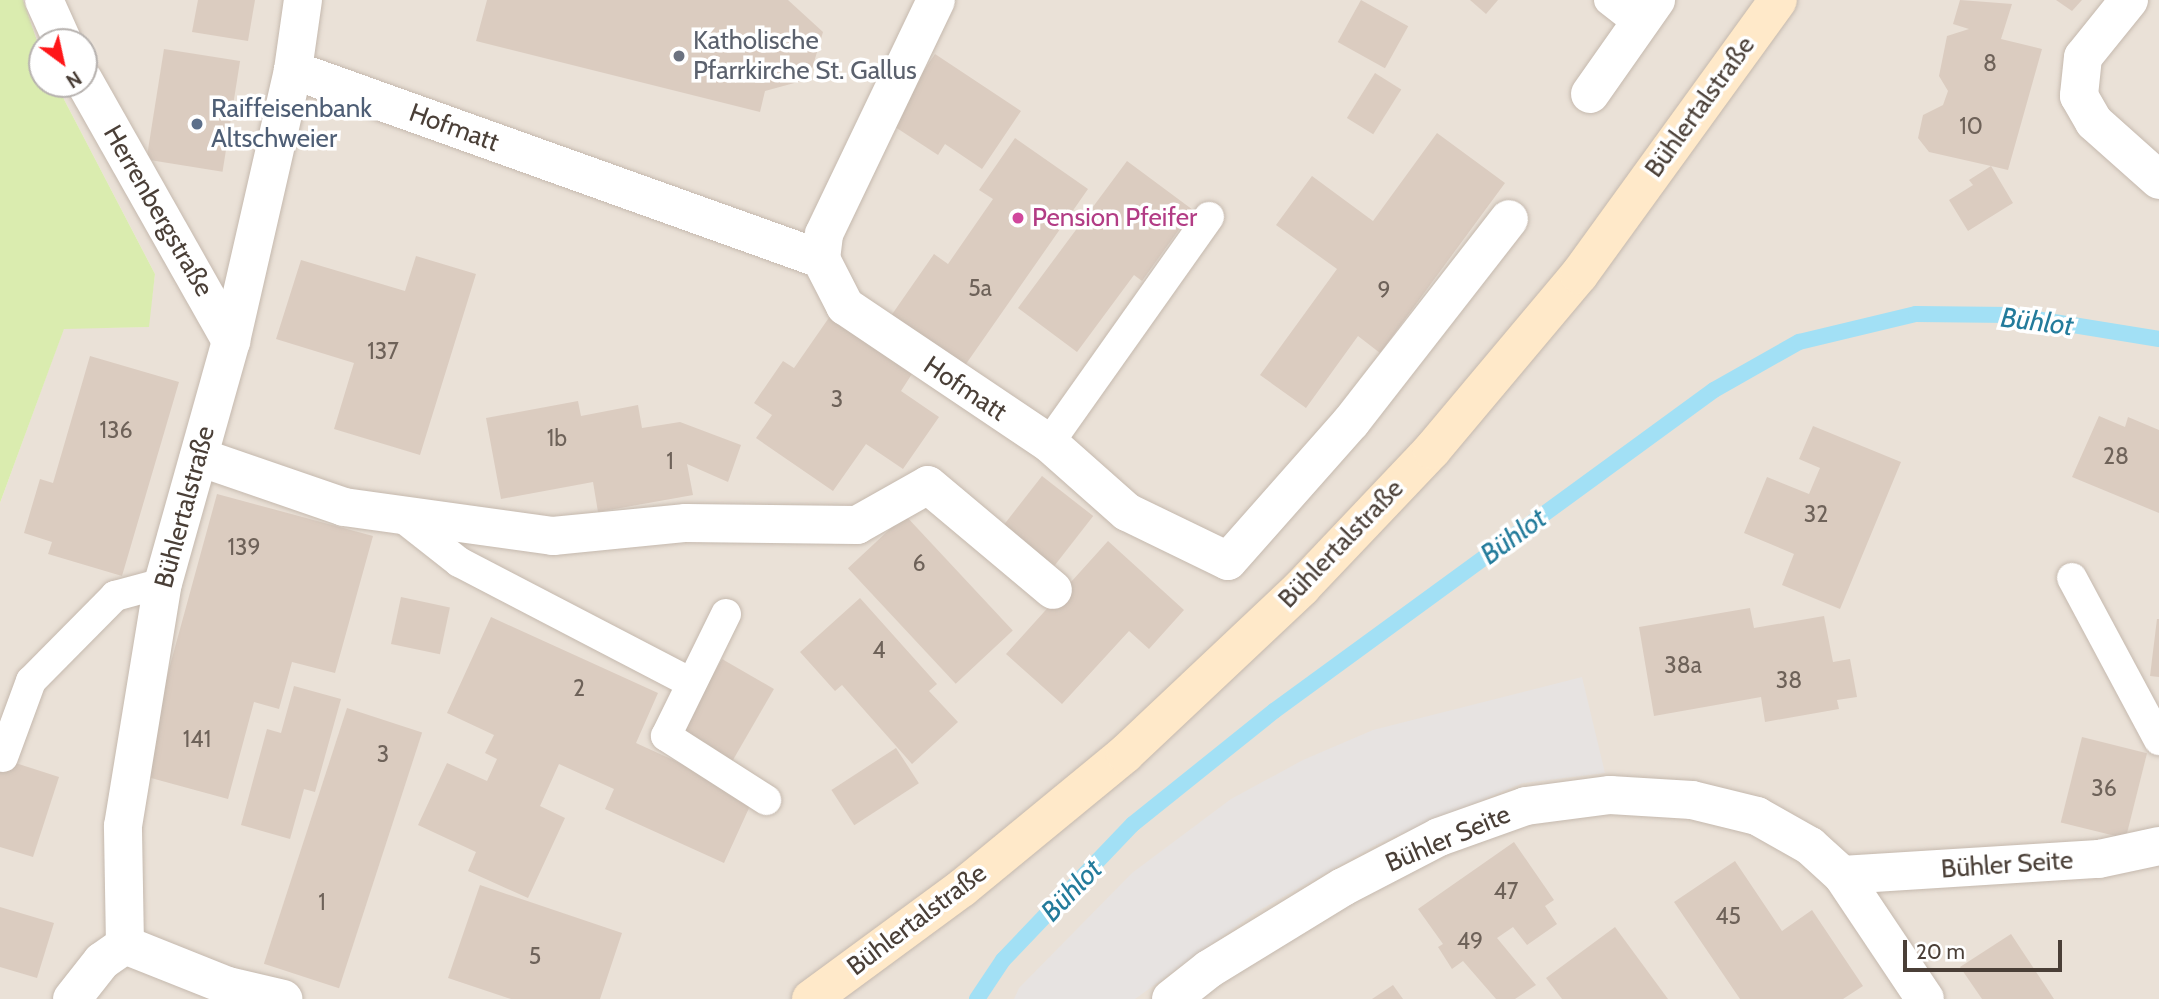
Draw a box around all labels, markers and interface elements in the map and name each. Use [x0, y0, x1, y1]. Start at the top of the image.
place label: Katholische Pfarrkirche St. Gallus [693, 25, 917, 86]
north arrow [28, 28, 98, 98]
street label: Bühlertalstraße [1639, 31, 1761, 183]
marker: Katholische Pfarrkirche St. Gallus [671, 48, 687, 64]
house number: 8 [1983, 49, 1997, 77]
text: N [62, 66, 86, 93]
place label: Raiffeisenbank Altschweier [211, 93, 372, 154]
street label: Hofmatt [405, 97, 503, 159]
house number: 10 [1959, 112, 1983, 140]
marker: Raiffeisenbank Altschweier [189, 116, 205, 132]
street label: Herrenbergstraße [96, 120, 220, 302]
place label: Pension Pfeifer [1032, 202, 1197, 234]
marker: Pension Pfeifer [1010, 210, 1026, 226]
house number: 5a [968, 274, 992, 302]
house number: 9 [1377, 276, 1391, 304]
water label: Bühlot [1999, 300, 2075, 342]
house number: 137 [367, 337, 399, 365]
street label: Hofmatt [918, 350, 1012, 428]
house number: 3 [831, 385, 843, 413]
house number: 136 [99, 416, 133, 444]
street label: Bühlertalstraße [148, 423, 222, 591]
house number: 1b [547, 424, 567, 452]
house number: 28 [2103, 442, 2129, 470]
house number: 1 [666, 447, 674, 475]
street label: Bühlertalstraße [1272, 473, 1410, 615]
house number: 32 [1804, 500, 1828, 528]
water label: Bühlot [1474, 501, 1552, 571]
house number: 139 [227, 533, 261, 561]
house number: 6 [912, 549, 926, 577]
house number: 4 [872, 636, 886, 664]
house number: 38a [1664, 651, 1702, 679]
house number: 38 [1776, 666, 1802, 694]
house number: 2 [573, 674, 585, 702]
house number: 141 [183, 725, 211, 753]
house number: 3 [377, 740, 389, 768]
house number: 36 [2091, 774, 2117, 802]
street label: Bühler Seite [1381, 799, 1515, 879]
street label: Bühler Seite [1940, 845, 2074, 885]
water label: Bühlot [1034, 852, 1108, 928]
street label: Bühlertalstraße [841, 858, 993, 982]
house number: 47 [1494, 877, 1518, 905]
house number: 1 [318, 888, 326, 916]
house number: 45 [1715, 902, 1741, 930]
scale bar [1907, 926, 2066, 970]
house number: 49 [1457, 927, 1483, 955]
text: 20 m [1916, 939, 1965, 964]
house number: 5 [529, 942, 541, 970]

